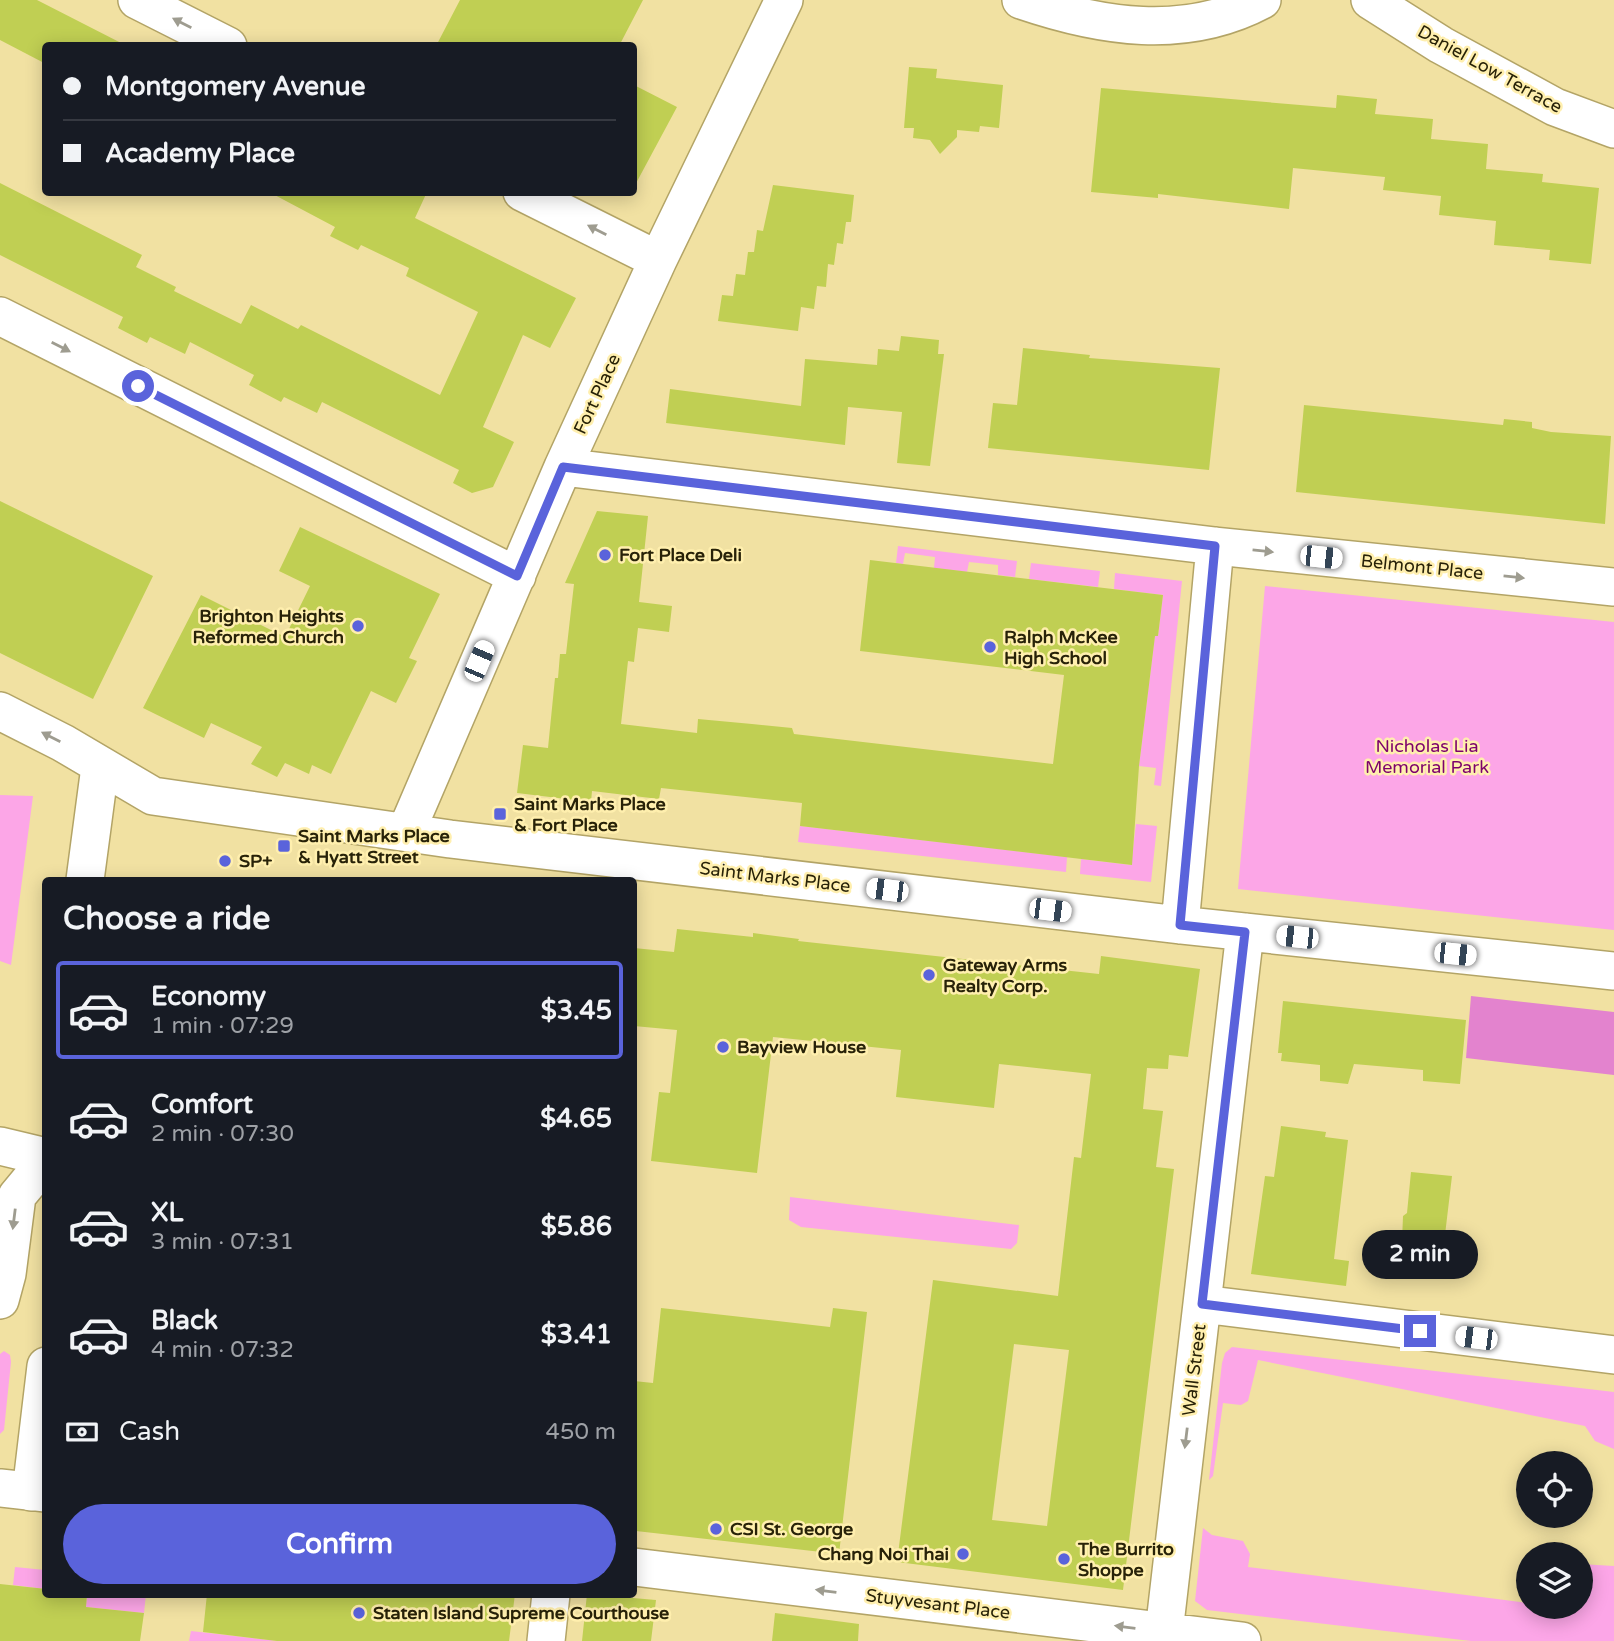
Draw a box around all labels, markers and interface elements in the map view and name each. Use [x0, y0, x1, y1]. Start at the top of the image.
one-way arrow [172, 17, 192, 29]
street label: Daniel Low Terrace [1414, 20, 1566, 118]
text: Montgomery Avenue [105, 71, 365, 102]
text: Academy Place [105, 138, 295, 169]
one-way arrow [587, 224, 607, 236]
one-way arrow [51, 341, 71, 353]
street label: Fort Place [569, 350, 625, 438]
route start [122, 370, 154, 402]
place label: Fort Place Deli [619, 544, 742, 566]
car [1300, 544, 1343, 570]
one-way arrow [1253, 545, 1275, 556]
marker: Fort Place Deli [597, 547, 613, 563]
street label: Belmont Place [1360, 550, 1484, 584]
one-way arrow [1503, 571, 1525, 582]
place label: Brighton Heights Reformed Church [193, 605, 344, 648]
marker: Brighton Heights Reformed Church [350, 618, 366, 634]
place label: Ralph McKee High School [1004, 626, 1118, 669]
car [462, 638, 497, 684]
marker: Ralph McKee High School [982, 639, 998, 655]
one-way arrow [41, 731, 61, 742]
park label: Nicholas Lia Memorial Park [1365, 735, 1489, 778]
place label: Saint Marks Place & Fort Place [514, 793, 666, 836]
marker: Saint Marks Place & Fort Place [492, 806, 508, 822]
place label: Saint Marks Place & Hyatt Street [298, 825, 450, 868]
marker: Saint Marks Place & Hyatt Street [276, 838, 292, 854]
place label: SP+ [239, 850, 272, 872]
marker: SP+ [217, 853, 233, 869]
street label: Saint Marks Place [698, 857, 852, 897]
car [865, 877, 910, 903]
car [1028, 897, 1073, 923]
text: Choose a ride [63, 900, 270, 938]
car [1276, 924, 1319, 950]
car [1434, 941, 1477, 967]
place label: Gateway Arms Realty Corp. [943, 954, 1068, 997]
marker: Gateway Arms Realty Corp. [921, 967, 937, 983]
icon: car [67, 979, 130, 1042]
text: Economy [151, 981, 266, 1012]
text: $3.45 [541, 995, 612, 1026]
text: 1 min · 07:29 [151, 1012, 294, 1040]
place label: Bayview House [737, 1036, 866, 1058]
marker: Bayview House [715, 1039, 731, 1055]
icon: car [67, 1087, 130, 1150]
text: Comfort [151, 1089, 253, 1120]
text: $4.65 [540, 1103, 612, 1134]
text: 2 min · 07:30 [151, 1120, 294, 1148]
icon: car [67, 1195, 130, 1258]
text: XL [151, 1197, 183, 1228]
one-way arrow [9, 1208, 20, 1230]
text: $5.86 [541, 1211, 612, 1242]
text: 3 min · 07:31 [151, 1228, 294, 1256]
callout: 2 min [1362, 1230, 1478, 1278]
text: 2 min [1389, 1240, 1451, 1268]
icon: car [67, 1303, 130, 1366]
text: Black [151, 1305, 218, 1336]
route end [1404, 1315, 1436, 1347]
text: $3.41 [541, 1319, 612, 1350]
street label: Wall Street [1177, 1323, 1211, 1417]
car [1454, 1325, 1499, 1351]
text: 4 min · 07:32 [151, 1336, 294, 1364]
icon: cash [63, 1413, 101, 1451]
text: Cash [119, 1416, 180, 1447]
text: 450 m [546, 1418, 616, 1446]
one-way arrow [1181, 1427, 1192, 1449]
map controls [1516, 1451, 1593, 1619]
button: locate [1516, 1451, 1593, 1528]
button: Confirm [63, 1504, 616, 1584]
place label: CSI St. George [730, 1518, 853, 1540]
marker: CSI St. George [708, 1521, 724, 1537]
place label: The Burrito Shoppe [1077, 1538, 1174, 1581]
button: layers [1516, 1542, 1593, 1619]
place label: Chang Noi Thai [818, 1543, 949, 1565]
marker: Chang Noi Thai [955, 1546, 971, 1562]
marker: The Burrito Shoppe [1056, 1551, 1072, 1567]
street label: Stuyvesant Place [865, 1584, 1011, 1624]
one-way arrow [815, 1585, 837, 1596]
place label: Staten Island Supreme Courthouse [373, 1602, 669, 1624]
marker: Staten Island Supreme Courthouse [351, 1605, 367, 1621]
one-way arrow [1114, 1622, 1136, 1633]

